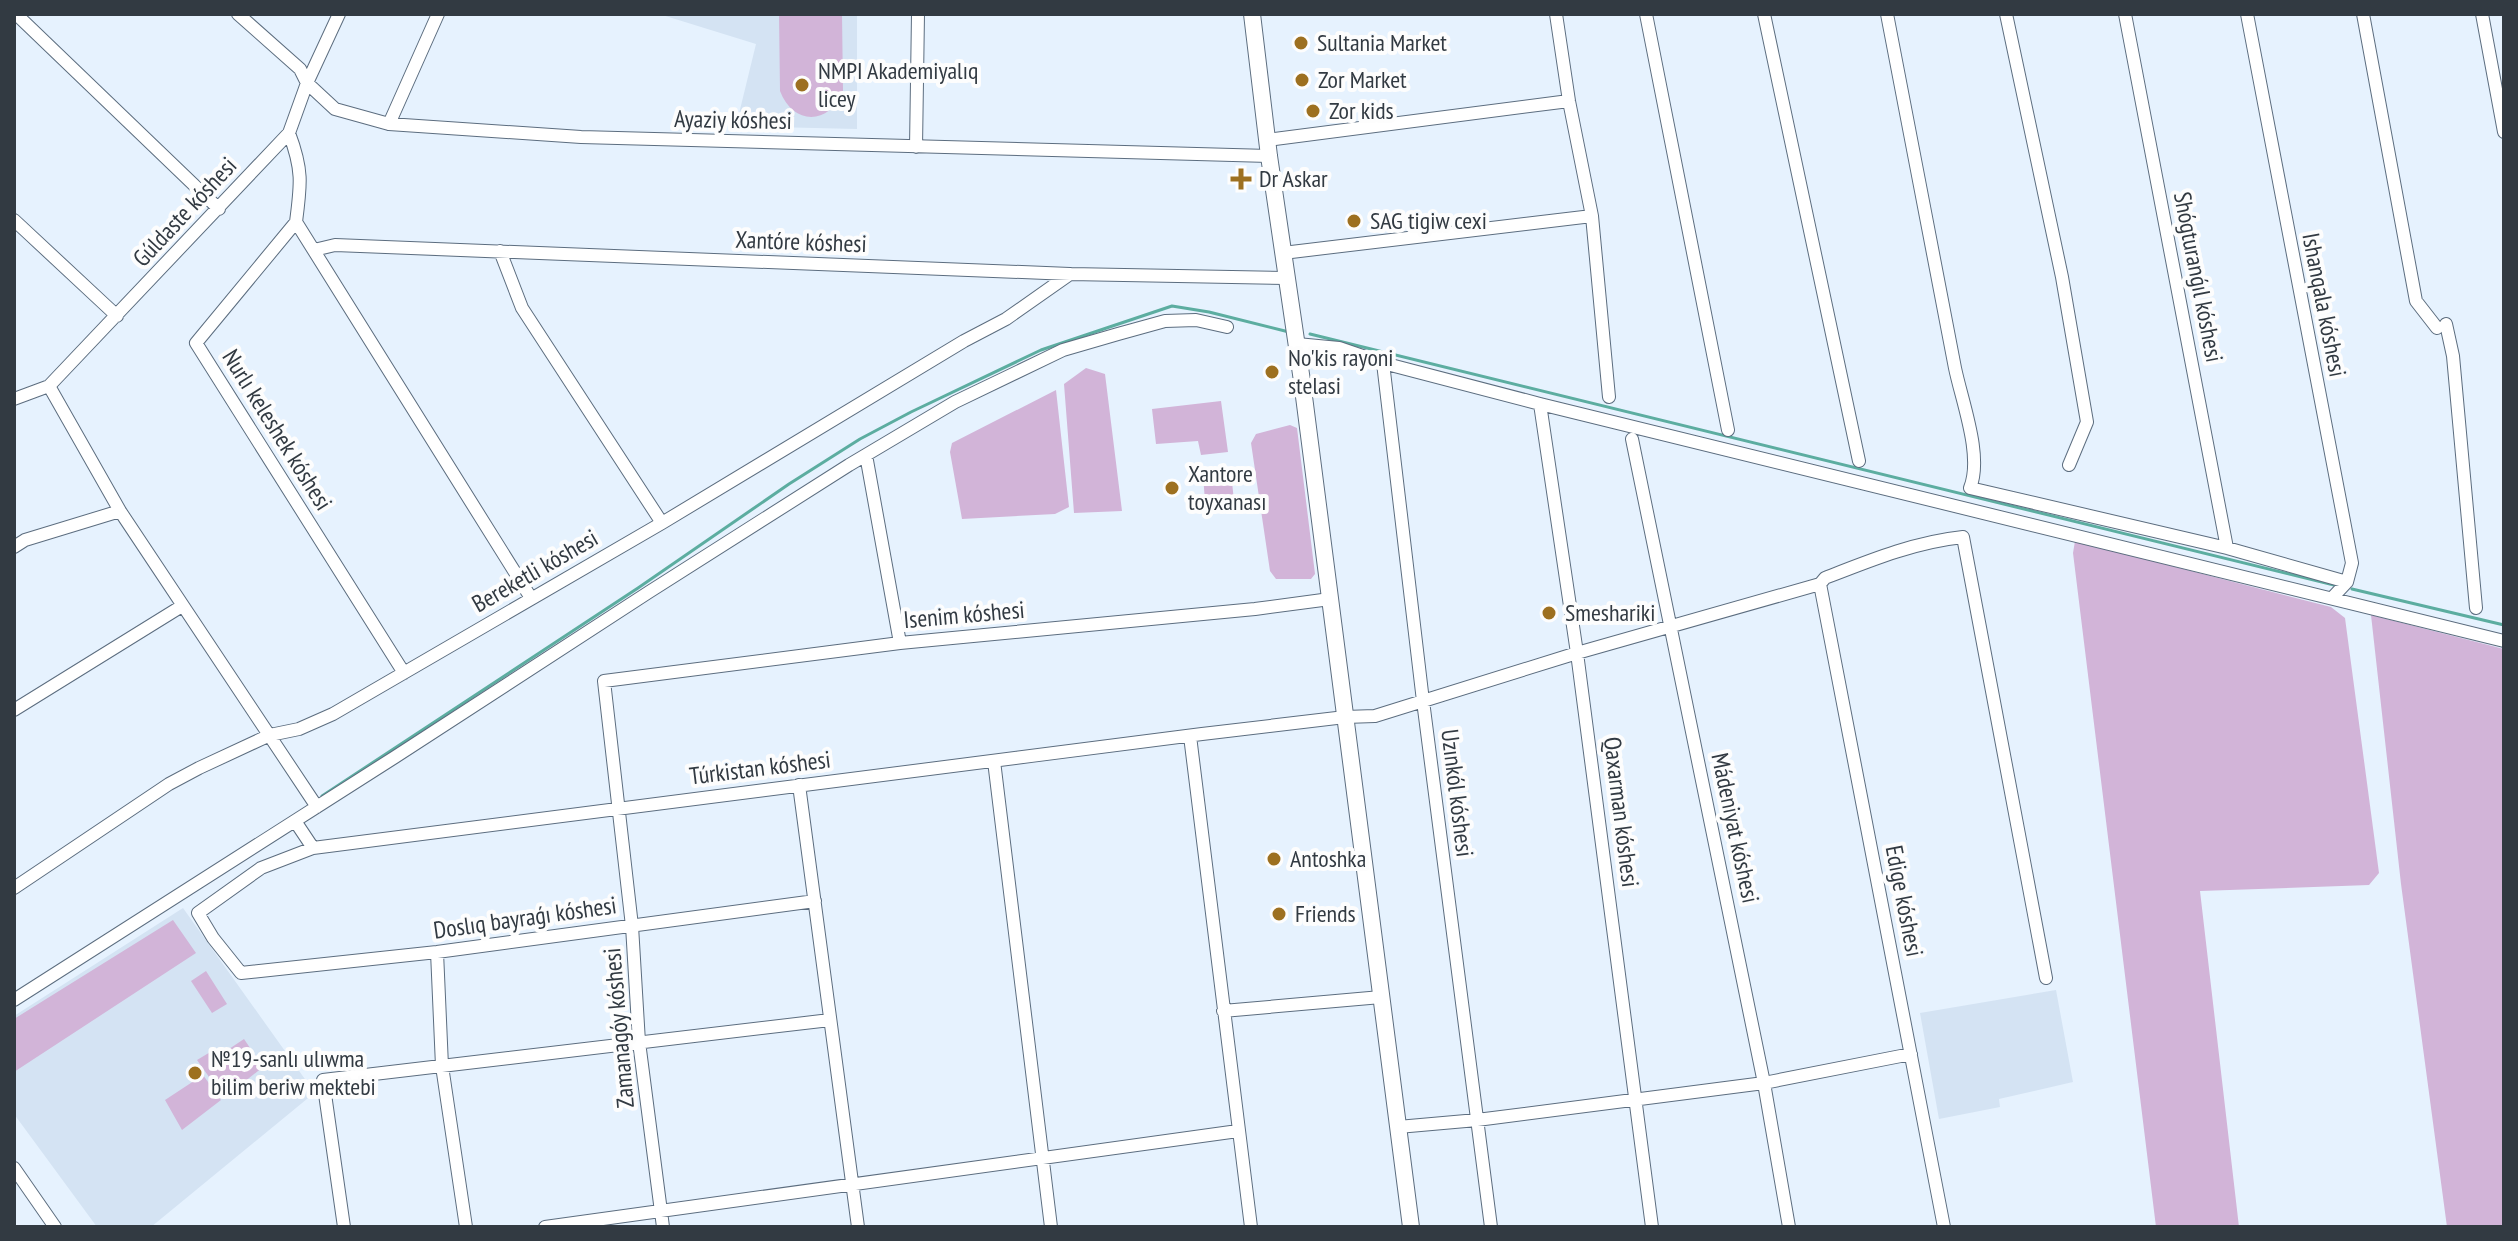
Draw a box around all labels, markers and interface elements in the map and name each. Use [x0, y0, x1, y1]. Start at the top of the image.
place label: Sultania Market [1317, 27, 1447, 58]
marker: Sultania Market [1292, 34, 1310, 52]
place label: NMPI Akademiyalıq licey [818, 55, 978, 114]
place label: Zor Market [1318, 64, 1407, 95]
marker: Zor Market [1293, 71, 1311, 89]
marker: NMPI Akademiyalıq licey [793, 76, 811, 94]
place label: Zor kids [1329, 95, 1394, 126]
marker: Zor kids [1304, 102, 1322, 120]
street label: Ayaziy kóshesi [674, 103, 792, 136]
street label: Gúldaste kóshesi [126, 150, 243, 273]
place label: Dr Askar [1259, 163, 1328, 194]
marker: Dr Askar [1230, 168, 1252, 190]
street label: Shógturanǵıl kóshesi [2167, 189, 2230, 365]
place label: SAG tigiw cexi [1370, 205, 1487, 236]
marker: SAG tigiw cexi [1345, 212, 1363, 230]
street label: Xantóre kóshesi [735, 224, 867, 259]
street label: Ishanqala kóshesi [2295, 230, 2354, 380]
place label: No'kis rayoni stelasi [1288, 342, 1394, 401]
street label: Nurlı keleshek kóshesi [216, 343, 339, 516]
marker: No'kis rayoni stelasi [1263, 363, 1281, 381]
place label: Xantore toyxanası [1188, 458, 1266, 517]
marker: Xantore toyxanası [1163, 479, 1181, 497]
street label: Bereketli kóshesi [466, 522, 603, 619]
street label: Isenim kóshesi [902, 594, 1026, 635]
place label: Smeshariki [1565, 597, 1655, 628]
marker: Smeshariki [1540, 604, 1558, 622]
street label: Uzınkól kóshesi [1434, 727, 1481, 859]
street label: Qaxarman kóshesi [1597, 735, 1646, 889]
street label: Túrkistan kóshesi [688, 743, 832, 792]
street label: Mádeniyat kóshesi [1704, 750, 1767, 906]
place label: Antoshka [1290, 843, 1366, 874]
street label: Edige kóshesi [1879, 843, 1930, 959]
marker: Antoshka [1265, 850, 1283, 868]
street label: Doslıq bayraǵı kóshesi [431, 889, 618, 946]
place label: Friends [1295, 898, 1356, 929]
marker: Friends [1270, 905, 1288, 923]
street label: Zamanagóy kóshesi [596, 947, 641, 1109]
place label: №19-sanlı ulıwma bilim beriw mektebi [211, 1043, 376, 1102]
marker: №19-sanlı ulıwma bilim beriw mektebi [186, 1064, 204, 1082]

